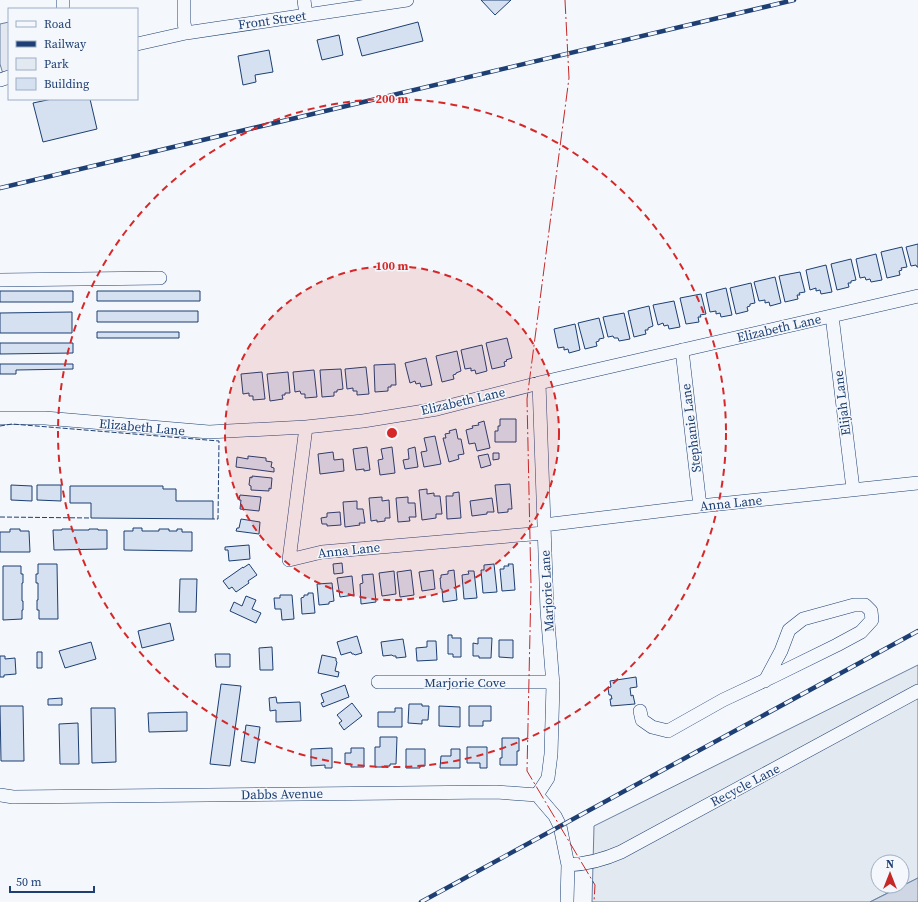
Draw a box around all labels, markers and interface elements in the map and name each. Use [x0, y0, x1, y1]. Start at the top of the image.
street label: Front Street [237, 7, 308, 33]
legend [8, 8, 138, 100]
text: Road [44, 16, 71, 32]
text: Railway [44, 36, 87, 52]
text: Park [44, 56, 69, 72]
text: Building [44, 76, 89, 92]
text: 200 m [376, 91, 409, 107]
text: 100 m [376, 258, 409, 274]
street label: Elizabeth Lane [735, 310, 823, 346]
street label: Elijah Lane [830, 369, 854, 437]
street label: Stephanie Lane [677, 382, 705, 473]
street label: Elizabeth Lane [419, 383, 507, 419]
street label: Elizabeth Lane [98, 415, 186, 439]
centre of rings [385, 426, 399, 440]
street label: Anna Lane [699, 491, 764, 515]
street label: Anna Lane [317, 538, 382, 562]
street label: Marjorie Lane [536, 549, 558, 632]
street label: Marjorie Cove [424, 674, 506, 691]
street label: Recycle Lane [707, 759, 783, 810]
street label: Dabbs Avenue [241, 785, 324, 803]
north arrow [870, 854, 910, 894]
text: N [886, 857, 894, 872]
scale bar [10, 868, 94, 894]
text: 50 m [16, 874, 42, 890]

